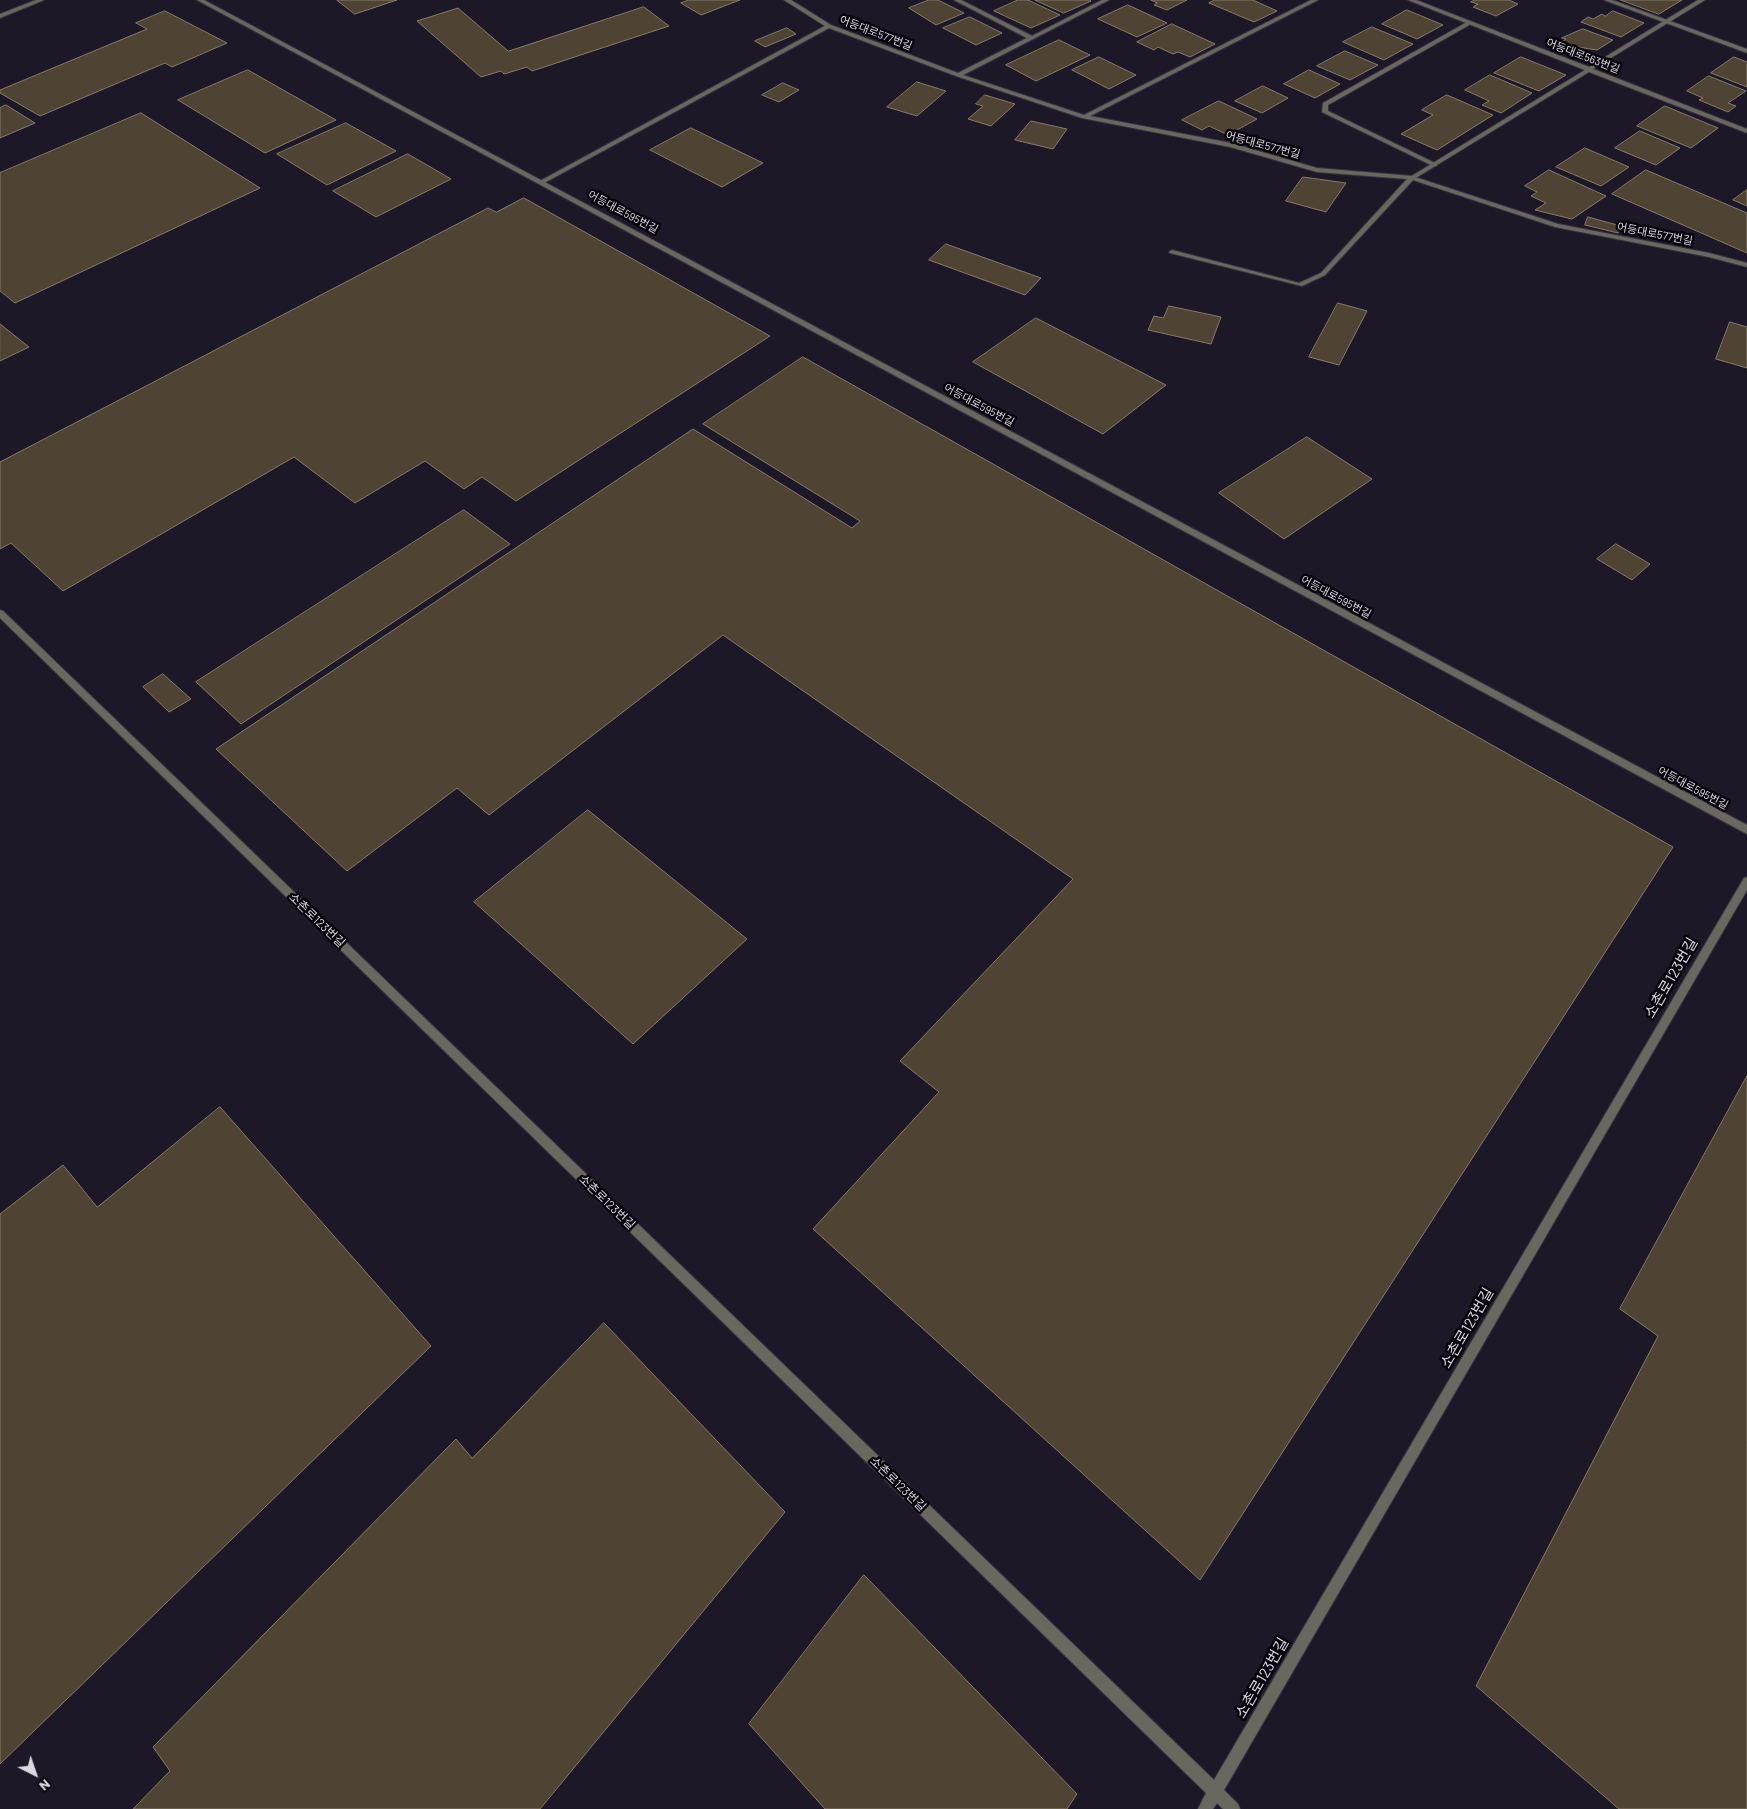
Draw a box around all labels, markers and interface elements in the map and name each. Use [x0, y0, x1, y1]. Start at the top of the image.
street label: 어등대로577번길 [838, 13, 914, 53]
street label: 어등대로563번길 [1544, 36, 1622, 76]
street label: 어등대로577번길 [1224, 129, 1302, 161]
street label: 어등대로595번길 [586, 188, 660, 236]
street label: 어등대로577번길 [1616, 220, 1694, 248]
street label: 어등대로595번길 [942, 381, 1016, 429]
street label: 어등대로595번길 [1299, 573, 1373, 621]
street label: 어등대로595번길 [1656, 764, 1730, 812]
street label: 소촌로123번길 [286, 890, 348, 950]
street label: 소촌로123번길 [1641, 935, 1701, 1021]
street label: 소촌로123번길 [576, 1172, 638, 1232]
street label: 소촌로123번길 [1437, 1285, 1497, 1371]
street label: 소촌로123번길 [867, 1454, 929, 1514]
street label: 소촌로123번길 [1232, 1635, 1292, 1721]
north arrow [10, 1749, 60, 1799]
text: N [36, 1776, 54, 1795]

